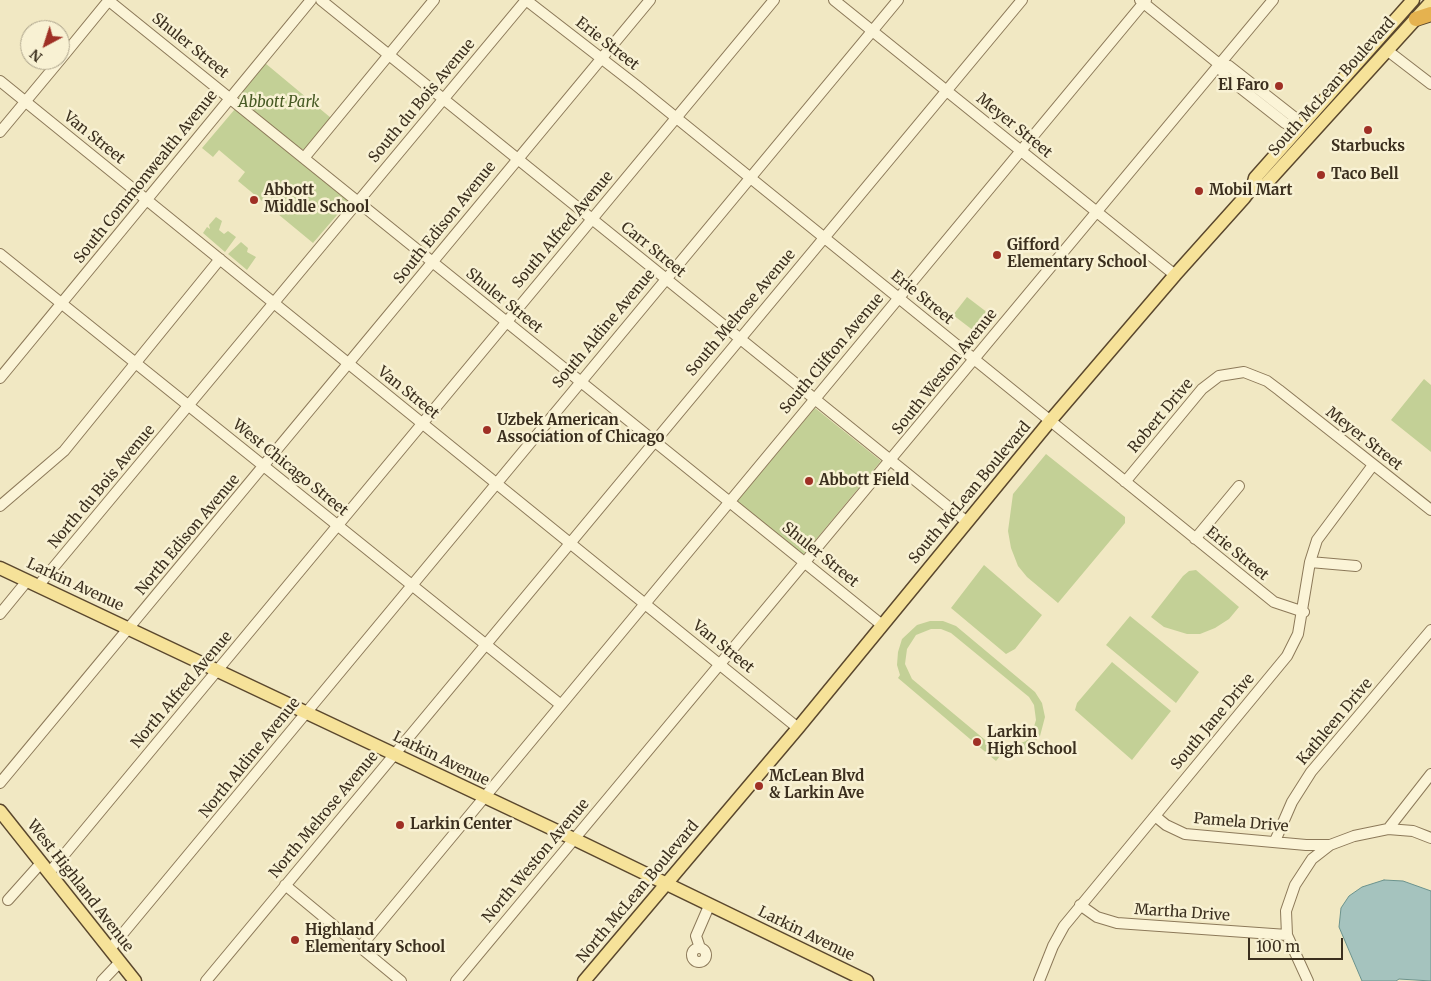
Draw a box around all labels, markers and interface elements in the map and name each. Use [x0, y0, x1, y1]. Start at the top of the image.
street label: Shuler Street [148, 10, 232, 82]
street label: Erie Street [572, 14, 642, 74]
street label: South McLean Boulevard [1265, 14, 1399, 160]
north arrow [20, 20, 70, 70]
street label: South du Bois Avenue [365, 36, 479, 166]
text: N [26, 45, 46, 66]
place label: El Faro [1218, 77, 1269, 95]
marker: El Faro [1273, 80, 1285, 92]
street label: South Commonwealth Avenue [71, 87, 221, 267]
street label: Meyer Street [973, 90, 1055, 162]
park label: Abbott Park [239, 94, 319, 112]
street label: Van Street [60, 108, 128, 168]
marker: Starbucks [1362, 124, 1374, 136]
place label: Starbucks [1331, 138, 1405, 156]
street label: South Edison Avenue [390, 158, 500, 288]
place label: Taco Bell [1331, 166, 1399, 184]
street label: South Alfred Avenue [509, 168, 617, 292]
marker: Taco Bell [1315, 169, 1327, 181]
place label: Abbott Middle School [264, 182, 369, 217]
place label: Mobil Mart [1209, 182, 1293, 200]
marker: Mobil Mart [1193, 185, 1205, 197]
marker: Abbott Middle School [248, 194, 260, 206]
street label: Carr Street [617, 218, 689, 282]
place label: Gifford Elementary School [1007, 237, 1147, 272]
street label: South Melrose Avenue [683, 246, 799, 380]
marker: Gifford Elementary School [991, 249, 1003, 261]
street label: Shuler Street [462, 265, 546, 337]
street label: South Aldine Avenue [549, 266, 659, 392]
street label: Erie Street [887, 267, 957, 329]
street label: South Clifton Avenue [776, 290, 888, 418]
street label: South Weston Avenue [889, 306, 1001, 438]
street label: Van Street [374, 363, 442, 423]
street label: Robert Drive [1125, 375, 1197, 457]
street label: Meyer Street [1322, 404, 1406, 474]
place label: Uzbek American Association of Chicago [497, 412, 665, 447]
street label: West Chicago Street [229, 416, 351, 520]
street label: South McLean Boulevard [905, 418, 1035, 568]
street label: North du Bois Avenue [45, 422, 159, 552]
marker: Uzbek American Association of Chicago [481, 424, 493, 436]
street label: North Edison Avenue [132, 471, 244, 599]
place label: Abbott Field [819, 472, 909, 490]
marker: Abbott Field [803, 475, 815, 487]
street label: Shuler Street [778, 519, 862, 591]
street label: Erie Street [1202, 523, 1272, 585]
street label: Larkin Avenue [24, 555, 126, 615]
street label: Van Street [689, 617, 757, 677]
street label: North Alfred Avenue [128, 628, 236, 752]
street label: South Jane Drive [1168, 670, 1258, 774]
street label: Kathleen Drive [1294, 675, 1376, 769]
street label: North Aldine Avenue [196, 694, 304, 822]
place label: Larkin High School [987, 724, 1077, 759]
street label: Larkin Avenue [390, 728, 492, 790]
marker: Larkin High School [971, 736, 983, 748]
street label: North Melrose Avenue [266, 748, 382, 882]
place label: McLean Blvd & Larkin Ave [769, 768, 864, 803]
marker: McLean Blvd & Larkin Ave [753, 780, 765, 792]
street label: North Weston Avenue [479, 795, 593, 927]
street label: Pamela Drive [1193, 810, 1289, 836]
place label: Larkin Center [410, 816, 512, 834]
street label: West Highland Avenue [23, 817, 137, 955]
street label: North McLean Boulevard [573, 817, 703, 967]
marker: Larkin Center [394, 819, 406, 831]
street label: Martha Drive [1134, 901, 1230, 925]
street label: Larkin Avenue [755, 903, 857, 965]
place label: Highland Elementary School [305, 922, 445, 957]
scale bar [1251, 928, 1346, 960]
marker: Highland Elementary School [289, 934, 301, 946]
text: 100 m [1256, 937, 1300, 956]

